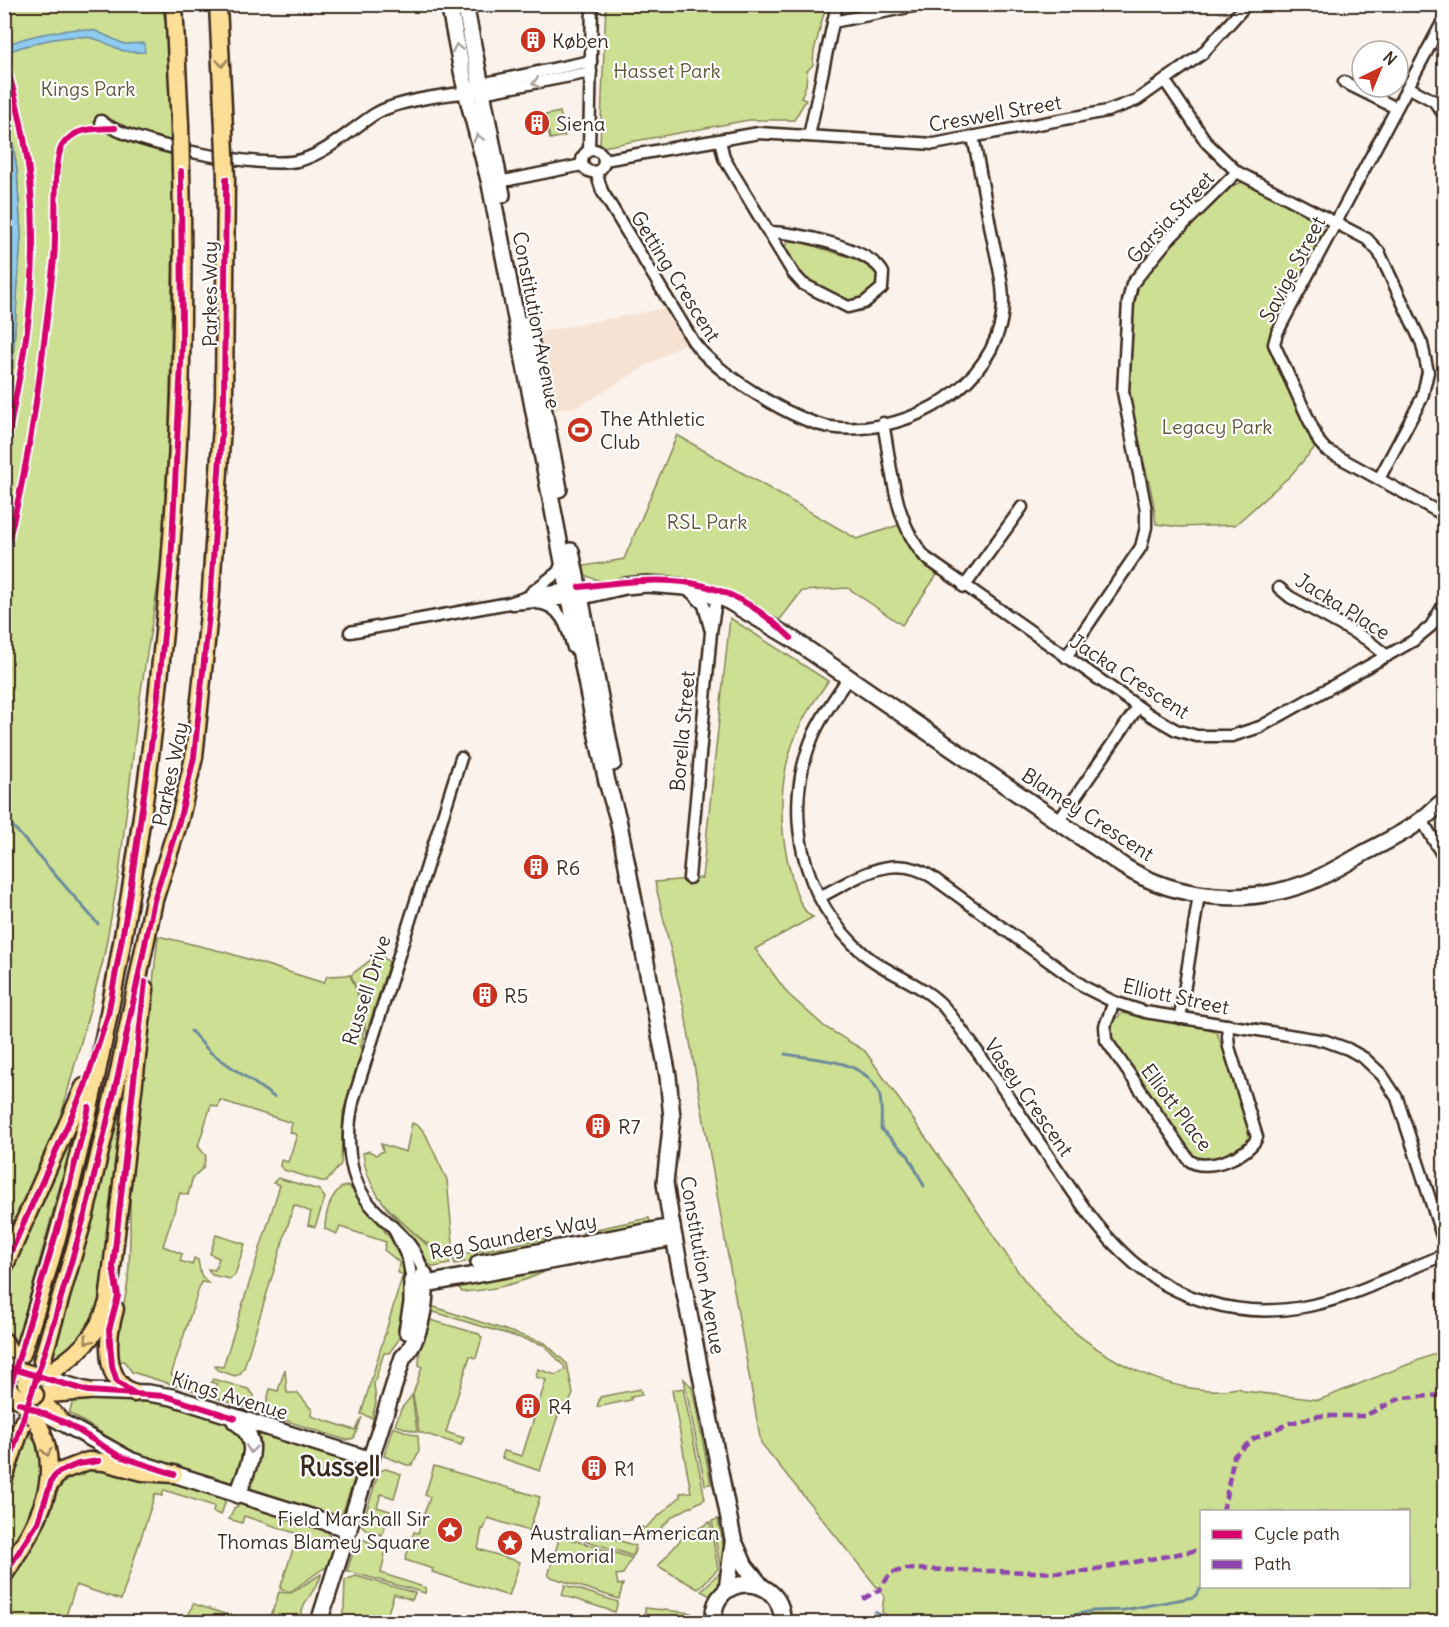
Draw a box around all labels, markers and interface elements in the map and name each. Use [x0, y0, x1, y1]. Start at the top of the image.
building icon: Køben [518, 25, 548, 55]
place label: Køben [552, 28, 609, 53]
north arrow [1350, 39, 1410, 99]
one-way arrow [451, 43, 464, 53]
text: N [1379, 47, 1401, 69]
one-way arrow [215, 58, 228, 67]
park label: Hasset Park [613, 58, 721, 83]
park label: Kings Park [41, 76, 135, 101]
one-way arrow [532, 76, 542, 89]
street label: Creswell Street [927, 89, 1063, 137]
building icon: Siena [522, 108, 552, 138]
place label: Siena [556, 111, 605, 136]
one-way arrow [472, 133, 485, 143]
street label: Garsia Street [1121, 165, 1219, 268]
street label: Getting Crescent [626, 206, 726, 346]
street label: Savige Street [1254, 211, 1331, 326]
street label: Constitution Avenue [508, 229, 566, 411]
street label: Parkes Way [197, 241, 222, 347]
place label: The Athletic Club [600, 406, 705, 454]
park label: Legacy Park [1161, 414, 1273, 439]
sports icon: The Athletic Club [565, 415, 595, 445]
park label: RSL Park [667, 509, 747, 534]
street label: Jacka Place [1291, 567, 1395, 645]
street label: Jacka Crescent [1066, 628, 1195, 724]
street label: Borella Street [664, 669, 700, 792]
street label: Parkes Way [147, 720, 193, 828]
street label: Blamey Crescent [1017, 762, 1159, 866]
building icon: R6 [521, 852, 551, 882]
place label: R6 [556, 855, 580, 880]
street label: Russell Drive [336, 932, 396, 1048]
street label: Elliott Street [1121, 973, 1232, 1019]
building icon: R5 [470, 980, 500, 1010]
place label: R5 [504, 983, 528, 1008]
street label: Vasey Crescent [979, 1033, 1079, 1161]
street label: Elliott Place [1136, 1058, 1218, 1156]
building icon: R7 [583, 1111, 613, 1141]
place label: R7 [618, 1114, 641, 1139]
street label: Constitution Avenue [675, 1174, 731, 1356]
street label: Reg Saunders Way [427, 1208, 599, 1264]
one-way arrow [84, 1333, 95, 1344]
street label: Kings Avenue [169, 1365, 291, 1425]
building icon: R4 [513, 1391, 543, 1421]
place label: R4 [548, 1394, 572, 1419]
one-way arrow [245, 1444, 257, 1453]
one-way arrow [40, 1447, 53, 1457]
district label: Russell [300, 1450, 380, 1483]
building icon: R1 [579, 1453, 609, 1483]
place label: R1 [614, 1456, 635, 1481]
place label: Field Marshall Sir Thomas Blamey Square [217, 1506, 430, 1554]
legend [1200, 1510, 1410, 1588]
place icon: Field Marshall Sir Thomas Blamey Square [435, 1515, 465, 1545]
place label: Australian–American Memorial [530, 1520, 720, 1568]
text: Cycle path [1254, 1522, 1340, 1545]
place icon: Australian–American Memorial [495, 1528, 525, 1558]
text: Path [1254, 1552, 1291, 1575]

